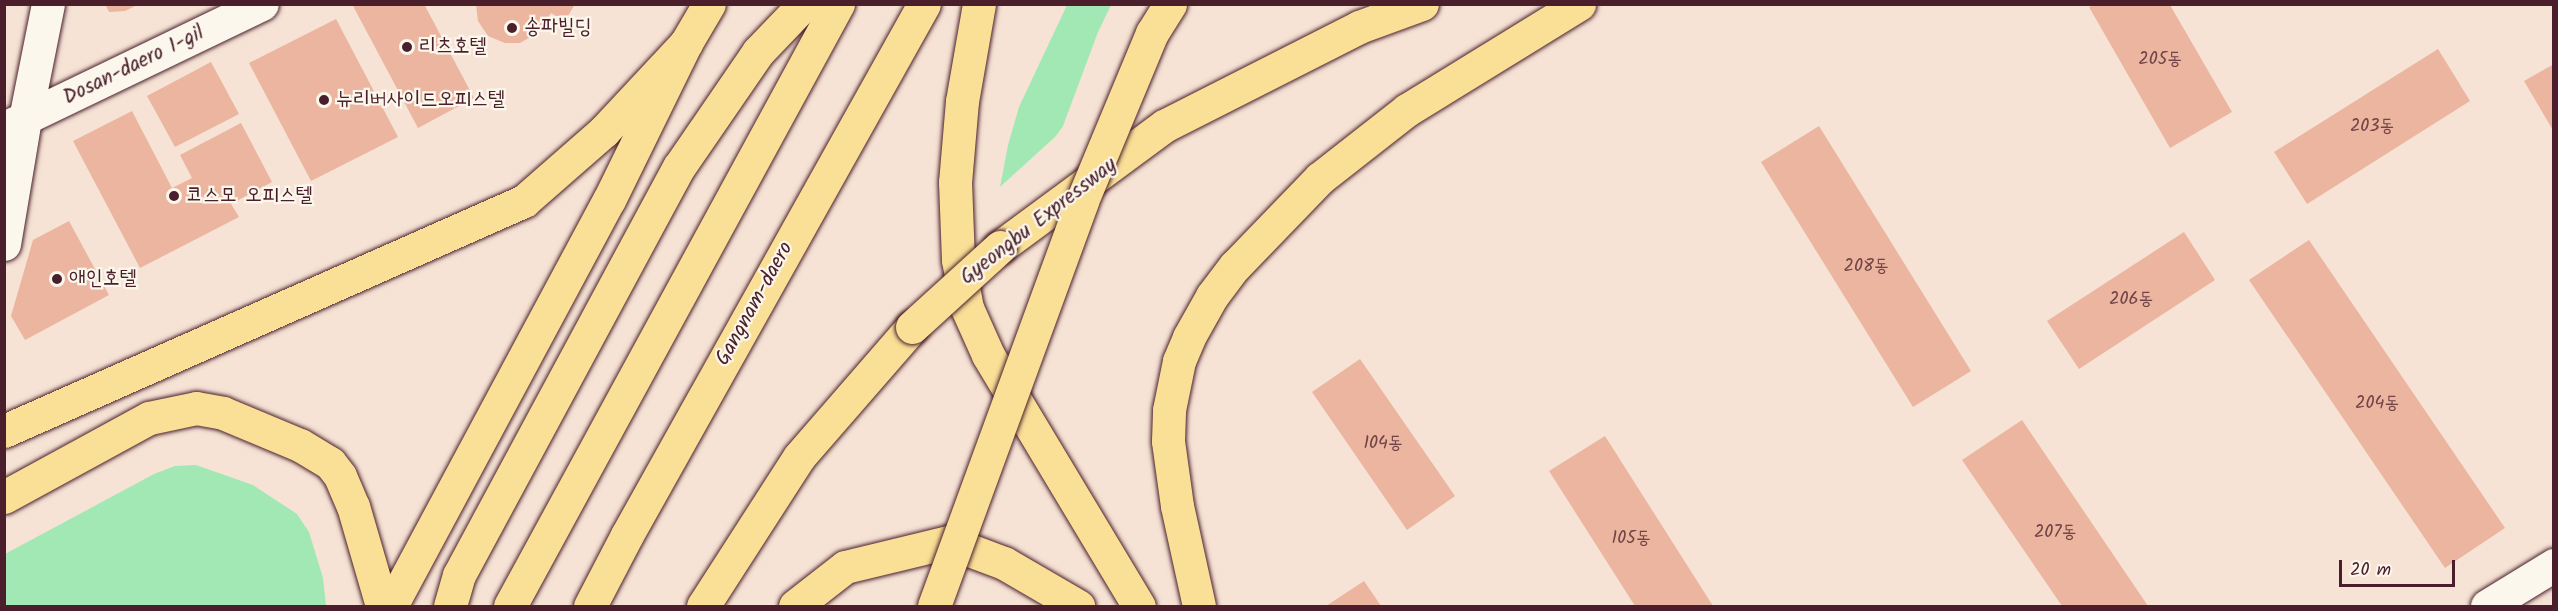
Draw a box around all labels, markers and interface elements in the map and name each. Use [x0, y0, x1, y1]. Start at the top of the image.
place label: 송파빌딩 [524, 15, 592, 41]
street label: Dosan-daero 1-gil [59, 21, 209, 111]
marker: 송파빌딩 [505, 21, 519, 35]
place label: 리츠호텔 [419, 34, 487, 60]
marker: 리츠호텔 [400, 40, 414, 54]
house number: 205동 [2138, 49, 2182, 71]
place label: 뉴리버사이드오피스텔 [336, 87, 505, 113]
marker: 뉴리버사이드오피스텔 [317, 93, 331, 107]
house number: 203동 [2350, 116, 2394, 138]
street label: Gyeongbu Expressway [956, 153, 1122, 291]
place label: 코스모 오피스텔 [186, 183, 313, 209]
marker: 코스모 오피스텔 [167, 189, 181, 203]
street label: Gangnam-daero [711, 238, 799, 370]
house number: 208동 [1844, 256, 1888, 278]
place label: 애인호텔 [69, 266, 137, 292]
marker: 애인호텔 [50, 272, 64, 286]
house number: 206동 [2109, 289, 2153, 311]
house number: 204동 [2355, 393, 2399, 415]
house number: 104동 [1363, 433, 1403, 455]
house number: 207동 [2034, 522, 2076, 544]
house number: 105동 [1612, 528, 1650, 550]
scale bar [2342, 548, 2458, 586]
text: 20 m [2350, 556, 2391, 585]

